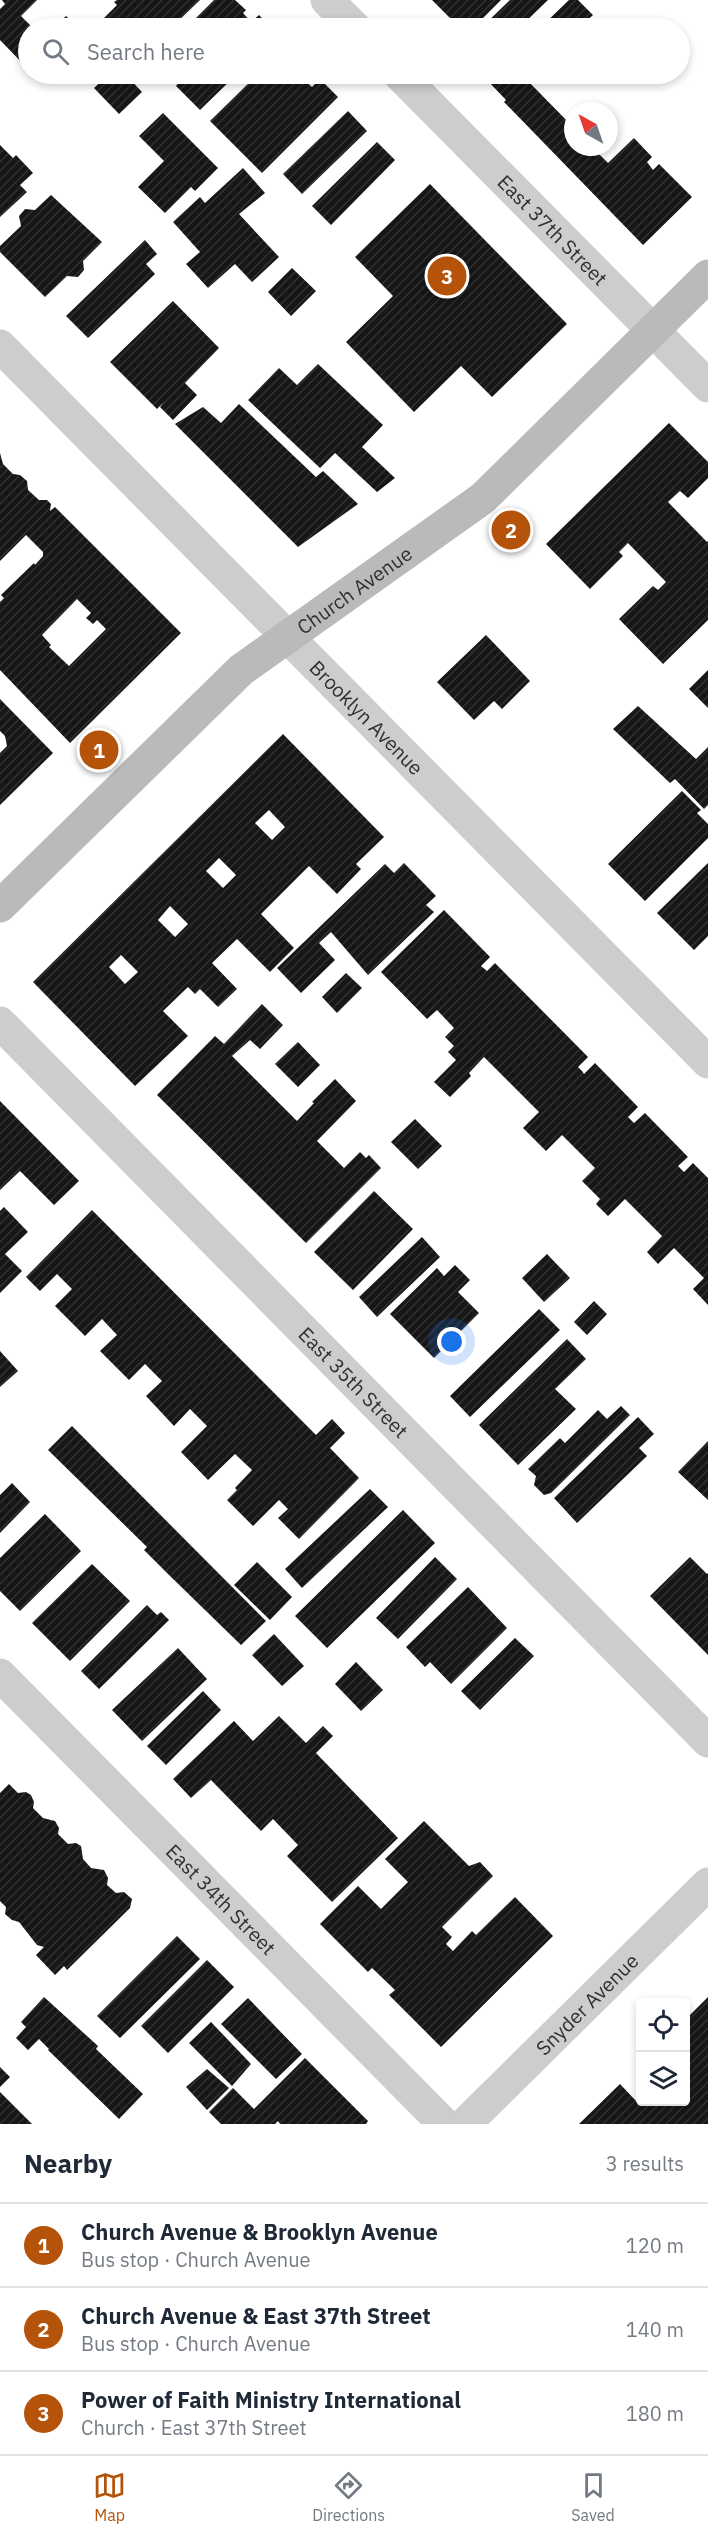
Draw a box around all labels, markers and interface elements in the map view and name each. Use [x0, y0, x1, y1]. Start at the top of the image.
search box [18, 18, 690, 84]
icon: search [39, 35, 72, 68]
text: Search here [87, 37, 205, 66]
north arrow [564, 102, 618, 156]
street label: East 37th Street [492, 168, 614, 291]
pin: 3 [428, 254, 466, 298]
pin: 2 [492, 508, 530, 552]
street label: Church Avenue [291, 539, 417, 640]
street label: Brooklyn Avenue [304, 654, 430, 781]
pin: 1 [80, 728, 118, 772]
street label: East 35th Street [293, 1320, 415, 1443]
your location [437, 1327, 466, 1356]
street label: East 34th Street [161, 1838, 282, 1960]
street label: Snyder Avenue [529, 1947, 644, 2061]
map controls [636, 1998, 690, 2106]
button: locate [636, 1998, 690, 2052]
button: layers [636, 2052, 690, 2106]
text: Nearby [24, 2146, 112, 2180]
text: 3 results [606, 2150, 684, 2177]
text: Church Avenue & Brooklyn Avenue [81, 2217, 438, 2246]
text: 1 [38, 2232, 50, 2259]
text: 120 m [626, 2232, 684, 2259]
text: Bus stop · Church Avenue [81, 2246, 310, 2273]
text: Church Avenue & East 37th Street [81, 2301, 431, 2330]
text: 2 [38, 2316, 50, 2343]
text: 140 m [626, 2316, 684, 2343]
text: Bus stop · Church Avenue [81, 2330, 310, 2357]
text: Power of Faith Ministry International [81, 2385, 461, 2414]
text: 3 [38, 2400, 50, 2427]
text: 180 m [626, 2400, 684, 2427]
text: Church · East 37th Street [81, 2414, 306, 2441]
tab: Map [93, 2469, 126, 2525]
tab: Directions [312, 2469, 385, 2525]
tab: Saved [571, 2469, 615, 2525]

